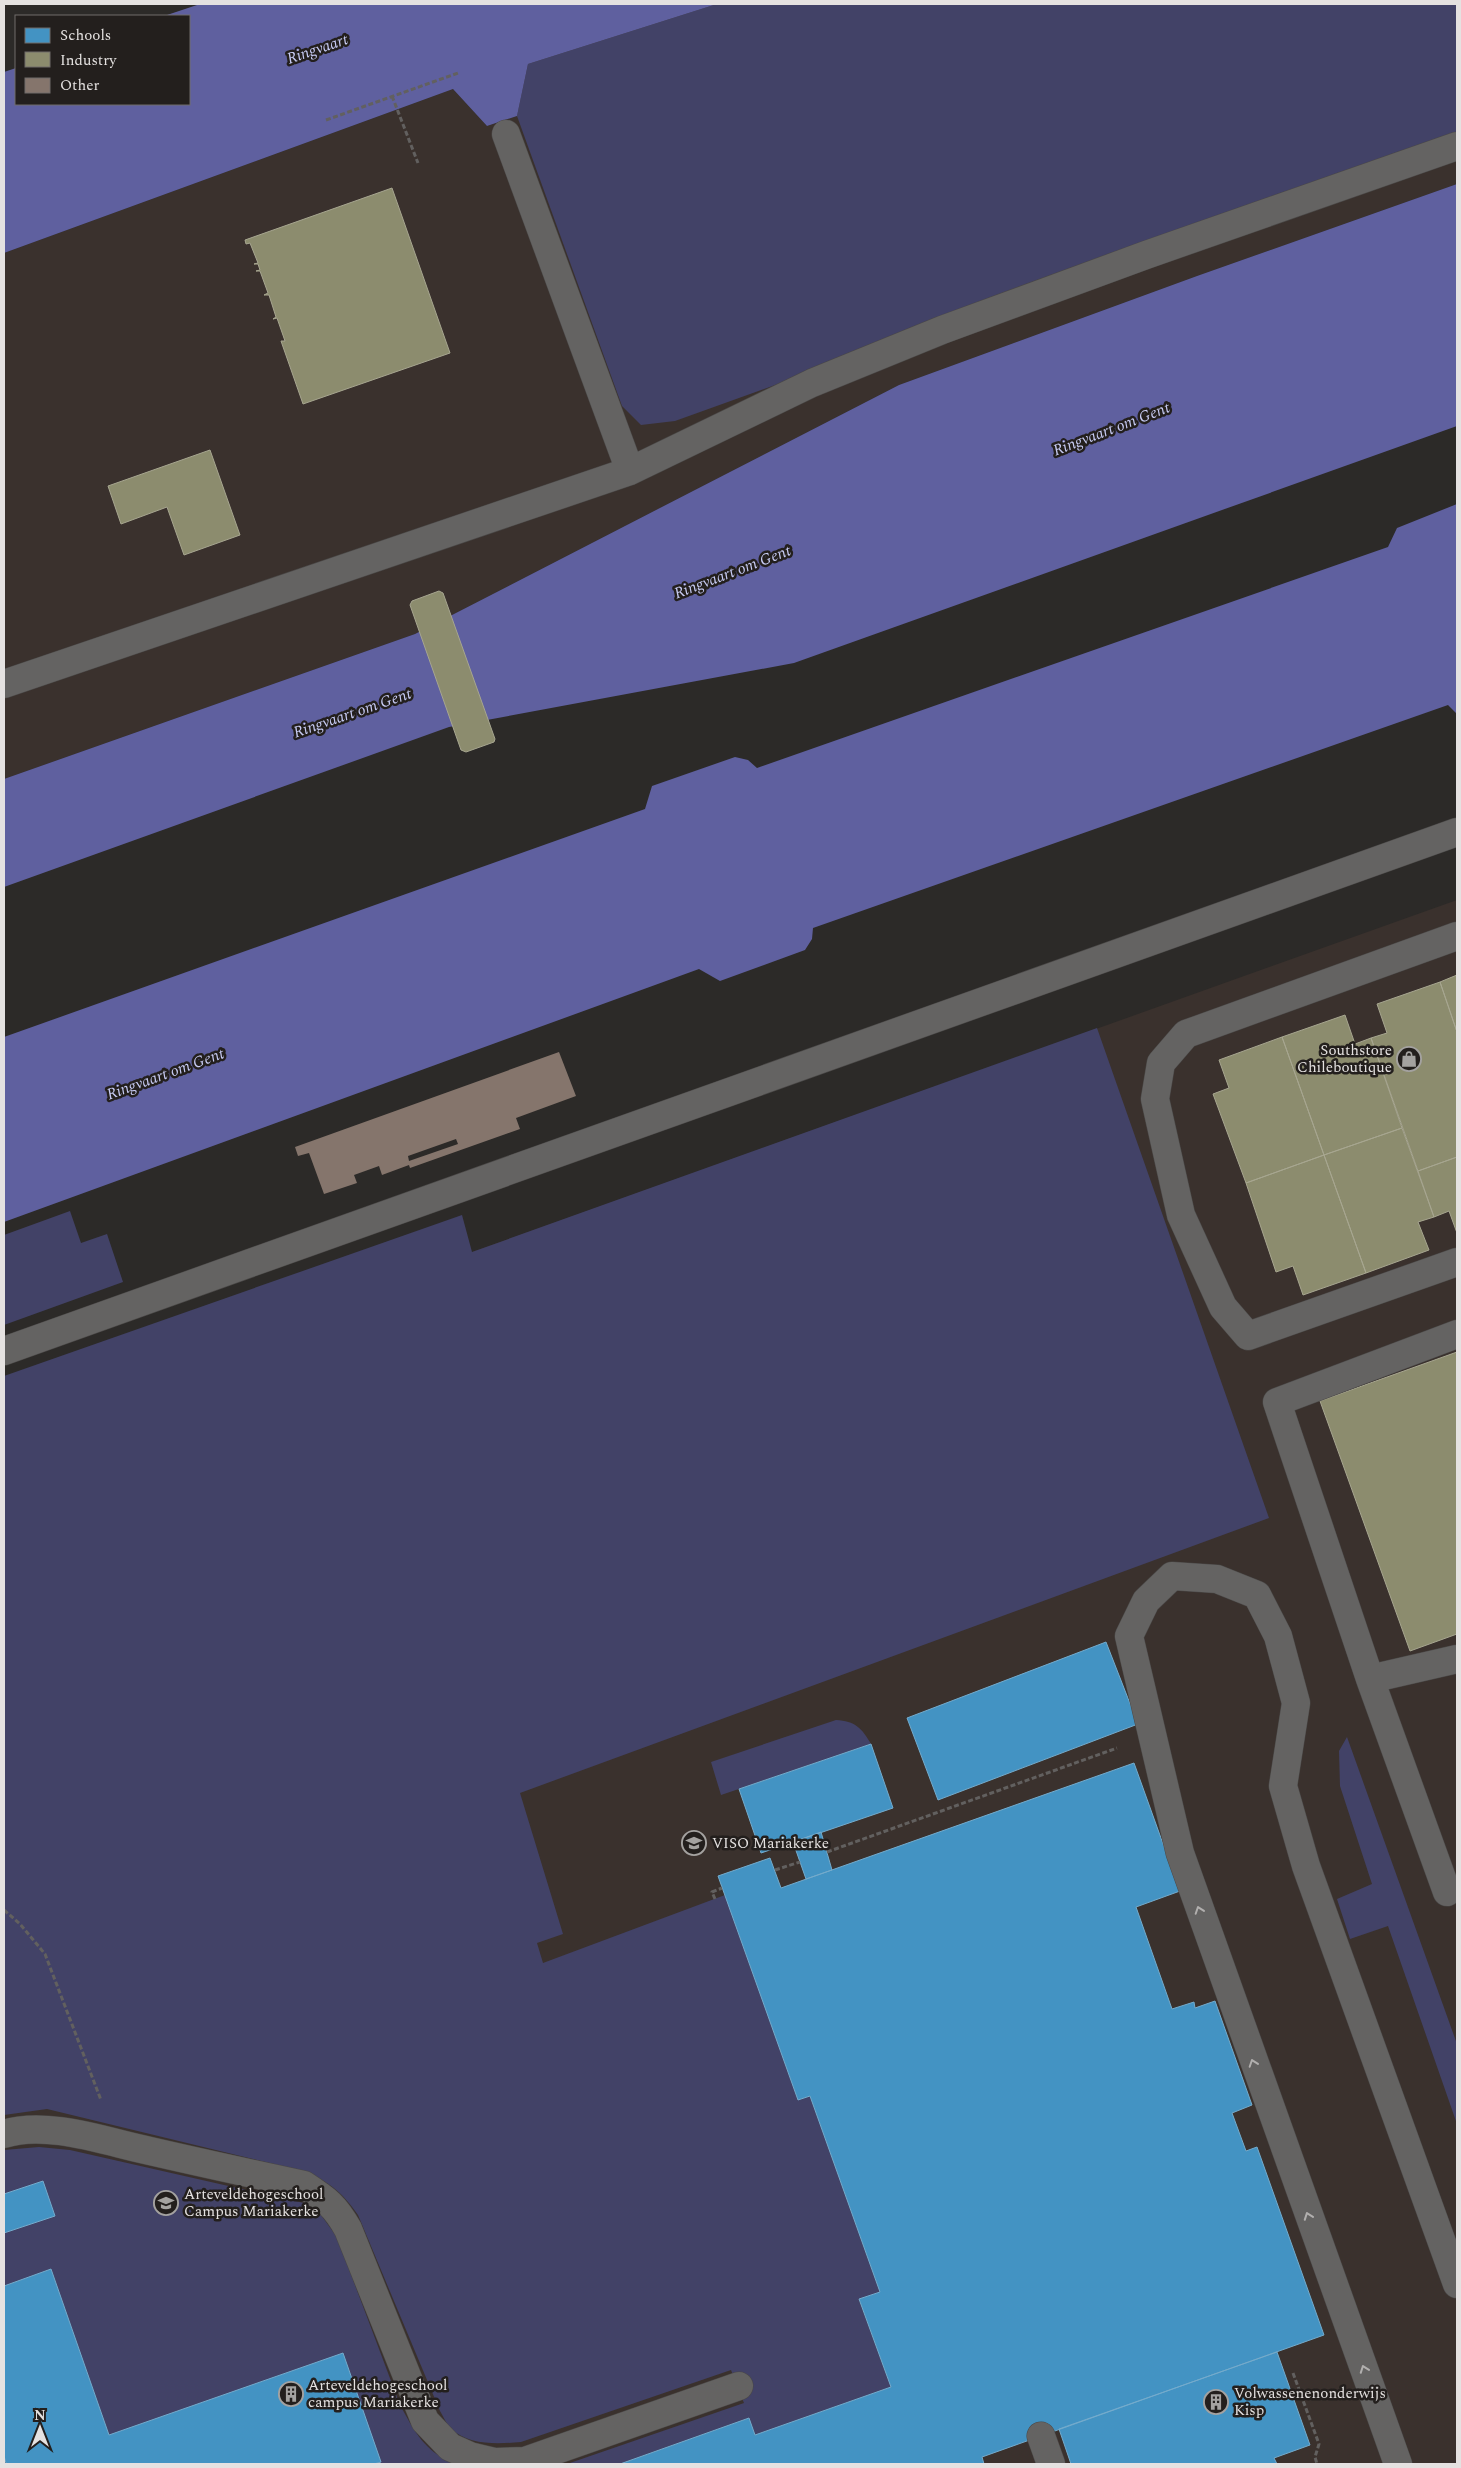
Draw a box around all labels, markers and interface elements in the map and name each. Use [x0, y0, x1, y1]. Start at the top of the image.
legend [15, 15, 190, 105]
text: Schools [60, 24, 111, 47]
water label: Ringvaart [283, 27, 352, 71]
text: Industry [60, 49, 117, 72]
text: Other [60, 74, 99, 97]
water label: Ringvaart om Gent [1049, 395, 1174, 462]
water label: Ringvaart om Gent [670, 538, 795, 605]
water label: Ringvaart om Gent [290, 681, 416, 744]
place label: Southstore Chileboutique [1297, 1039, 1392, 1079]
water label: Ringvaart om Gent [103, 1041, 228, 1106]
shop icon: Southstore Chileboutique [1396, 1046, 1422, 1072]
school or university icon: VISO Mariakerke [681, 1830, 707, 1856]
place label: VISO Mariakerke [712, 1832, 829, 1855]
one-way arrow [1195, 1906, 1205, 1915]
one-way arrow [1249, 2060, 1259, 2068]
place label: Arteveldehogeschool Campus Mariakerke [184, 2183, 324, 2223]
school or university icon: Arteveldehogeschool Campus Mariakerke [153, 2190, 179, 2216]
one-way arrow [1304, 2213, 1314, 2221]
one-way arrow [1360, 2365, 1370, 2374]
place label: Arteveldehogeschool campus Mariakerke [308, 2374, 448, 2414]
building icon: Arteveldehogeschool campus Mariakerke [278, 2381, 304, 2407]
place label: Volwassenenonderwijs Kisp [1234, 2382, 1386, 2422]
building icon: Volwassenenonderwijs Kisp [1203, 2389, 1229, 2415]
north arrow [15, 2403, 65, 2453]
text: N [34, 2405, 46, 2426]

